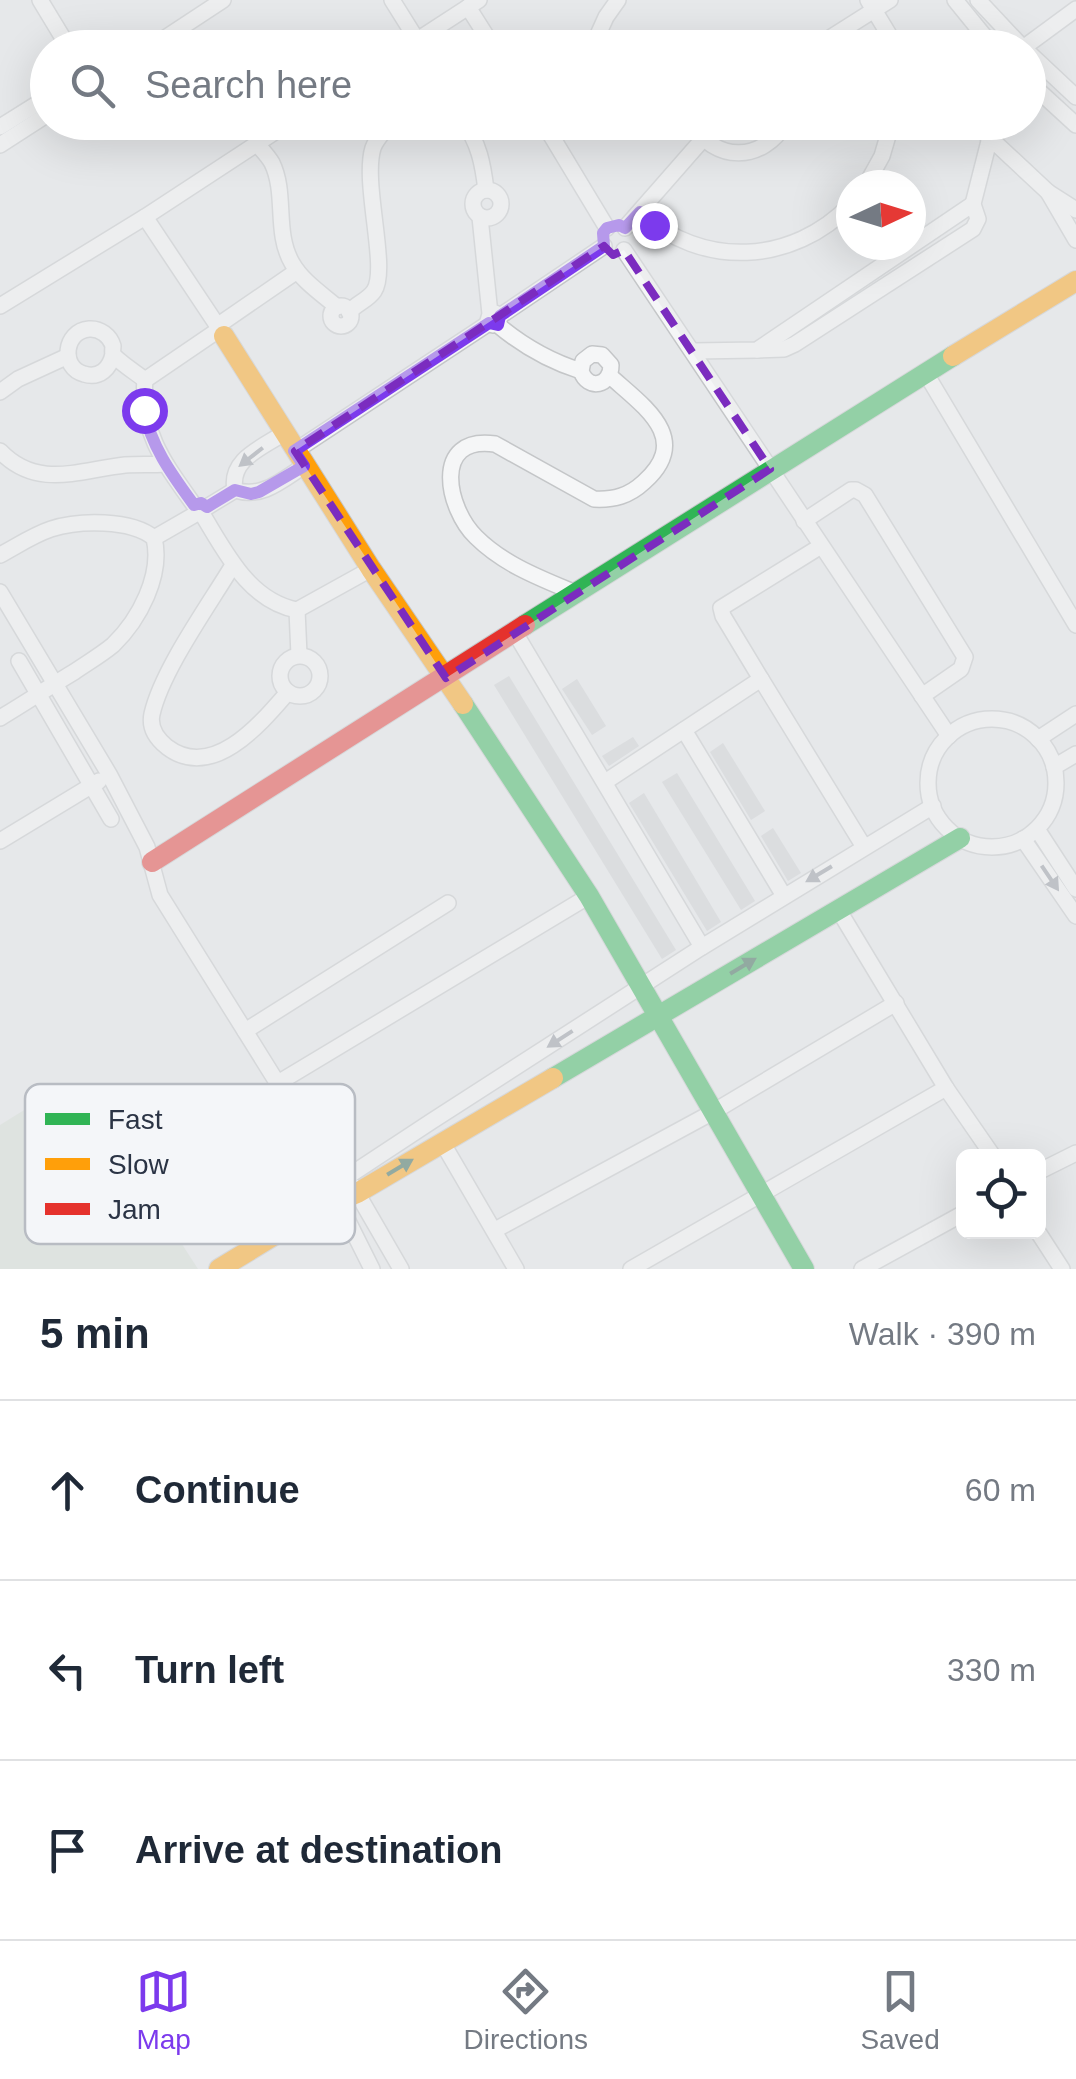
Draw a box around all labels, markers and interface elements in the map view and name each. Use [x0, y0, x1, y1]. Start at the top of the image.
search box [30, 30, 1046, 140]
icon: search [65, 58, 120, 113]
text: Search here [145, 64, 352, 106]
north arrow [836, 170, 926, 260]
route end [632, 203, 678, 249]
route start [122, 388, 168, 434]
one-way arrow [238, 446, 263, 467]
one-way arrow [1040, 864, 1059, 891]
one-way arrow [805, 865, 833, 882]
one-way arrow [729, 958, 757, 975]
one-way arrow [547, 1029, 574, 1047]
legend [25, 1084, 355, 1244]
text: Fast [108, 1104, 163, 1135]
text: Slow [108, 1149, 169, 1180]
map controls [956, 1149, 1046, 1239]
button: locate [956, 1149, 1046, 1239]
one-way arrow [386, 1159, 414, 1176]
text: Jam [108, 1194, 161, 1225]
text: 5 min [40, 1310, 150, 1357]
text: Walk · 390 m [849, 1316, 1036, 1352]
icon: ahead [40, 1463, 95, 1518]
text: Continue [135, 1469, 300, 1511]
text: 60 m [965, 1472, 1036, 1508]
icon: left [40, 1643, 95, 1698]
text: Turn left [135, 1649, 284, 1691]
text: 330 m [947, 1652, 1036, 1688]
icon: arrive [40, 1823, 95, 1878]
text: Arrive at destination [135, 1829, 502, 1871]
tab: Map [136, 1964, 191, 2056]
tab: Directions [464, 1964, 588, 2056]
tab: Saved [860, 1964, 940, 2056]

